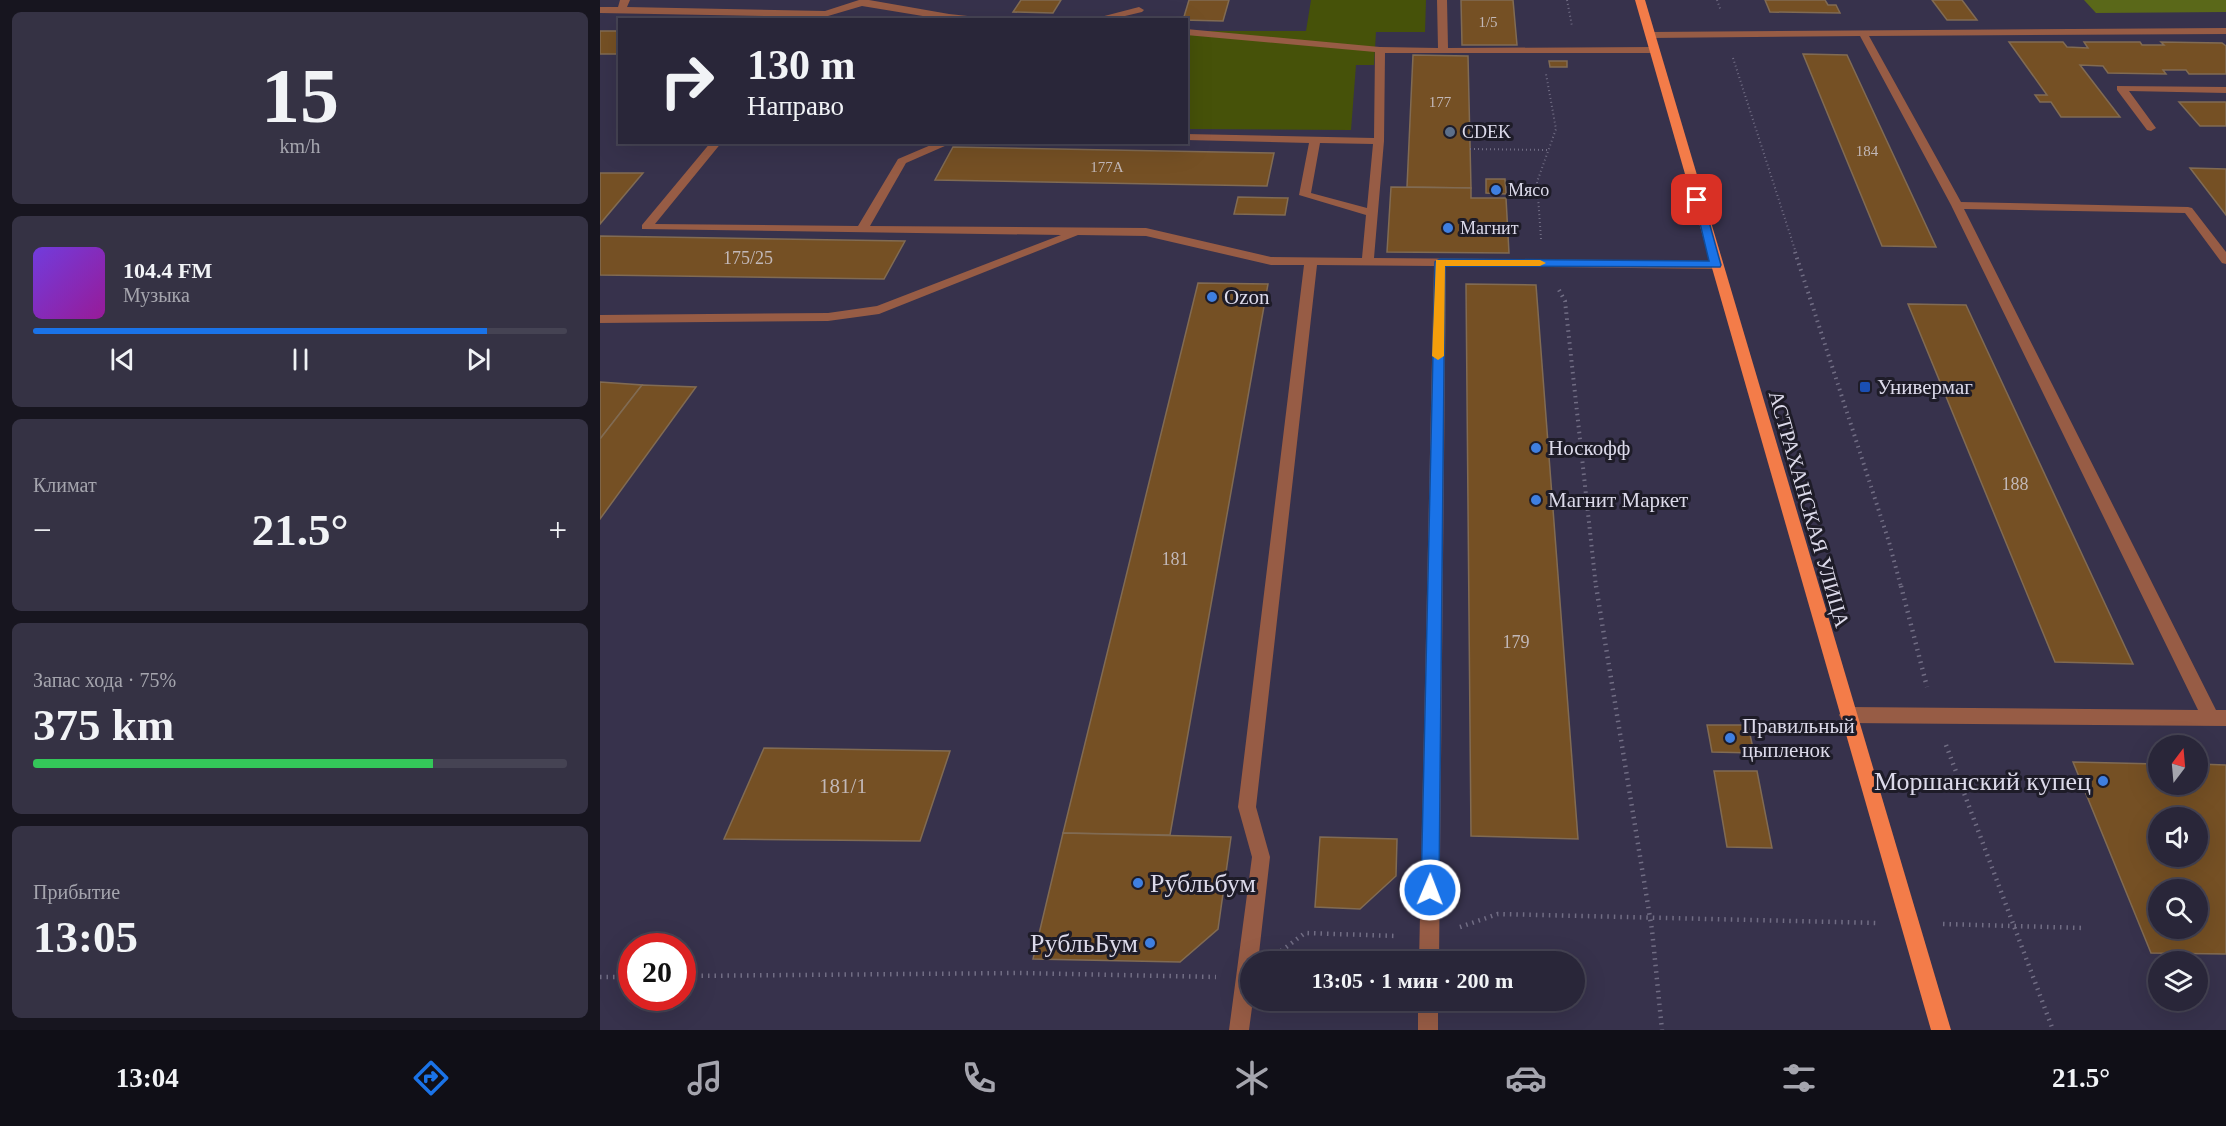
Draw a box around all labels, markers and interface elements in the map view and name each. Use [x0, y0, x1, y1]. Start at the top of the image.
house number: 1/5 [1478, 14, 1498, 30]
icon: right [648, 42, 726, 120]
text: 130 m [747, 42, 856, 88]
text: 15 [261, 52, 339, 139]
text: Направо [747, 91, 844, 121]
house number: 177 [1429, 94, 1452, 110]
place label: CDEK [1462, 122, 1511, 142]
marker: CDEK [1443, 125, 1457, 139]
text: km/h [279, 135, 321, 157]
house number: 184 [1856, 143, 1879, 159]
house number: 177А [1090, 159, 1124, 175]
pin [1671, 174, 1722, 225]
place label: Мясо [1508, 180, 1549, 200]
marker: Мясо [1489, 183, 1503, 197]
icon: arrive [1680, 183, 1713, 216]
place label: Магнит [1460, 218, 1519, 238]
marker: Магнит [1441, 221, 1455, 235]
house number: 175/25 [723, 248, 773, 268]
text: 104.4 FM [123, 258, 212, 283]
text: Музыка [123, 284, 190, 306]
place label: Ozon [1224, 285, 1270, 309]
marker: Ozon [1205, 290, 1219, 304]
icon: previous [106, 343, 139, 376]
icon: pause [284, 343, 317, 376]
icon: next [462, 343, 495, 376]
place label: Универмаг [1877, 375, 1973, 399]
marker: Универмаг [1858, 380, 1872, 394]
street label: АСТРАХАНСКАЯ УЛИЦА [1764, 388, 1855, 631]
place label: Носкофф [1548, 436, 1630, 460]
marker: Носкофф [1529, 441, 1543, 455]
text: Климат [33, 474, 97, 496]
house number: 188 [2002, 474, 2029, 494]
place label: Магнит Маркет [1548, 488, 1688, 512]
marker: Магнит Маркет [1529, 493, 1543, 507]
text: 21.5° [252, 505, 348, 555]
text: − [33, 512, 52, 548]
text: + [548, 512, 567, 548]
house number: 181 [1162, 549, 1189, 569]
house number: 179 [1503, 632, 1530, 652]
text: Запас хода · 75% [33, 669, 176, 691]
text: 375 km [33, 700, 174, 750]
place label: Правильный цыпленок [1742, 714, 1855, 762]
marker: Правильный цыпленок [1723, 731, 1737, 745]
north arrow [2148, 735, 2208, 795]
map controls [2148, 735, 2208, 1011]
place label: Моршанский купец [1874, 767, 2091, 796]
house number: 181/1 [819, 774, 867, 798]
marker: Моршанский купец [2096, 774, 2110, 788]
button: sound [2148, 807, 2208, 867]
position arrow [1398, 858, 1462, 922]
place label: Рубльбум [1150, 869, 1256, 898]
marker: Рубльбум [1131, 876, 1145, 890]
button: search [2148, 879, 2208, 939]
text: Прибытие [33, 881, 120, 903]
text: 13:05 [33, 912, 138, 962]
place label: РубльБум [1030, 929, 1138, 958]
speed limit sign: 20 [618, 933, 696, 1011]
marker: РубльБум [1143, 936, 1157, 950]
button: layers [2148, 951, 2208, 1011]
text: 13:05 · 1 мин · 200 m [1312, 968, 1513, 993]
icon: directions [410, 1057, 452, 1099]
icon: music [684, 1057, 726, 1099]
icon: phone [958, 1057, 1000, 1099]
icon: climate [1231, 1057, 1273, 1099]
icon: car [1505, 1057, 1547, 1099]
icon: filters [1778, 1057, 1820, 1099]
text: 13:04 [116, 1063, 179, 1093]
text: 21.5° [2052, 1063, 2110, 1093]

